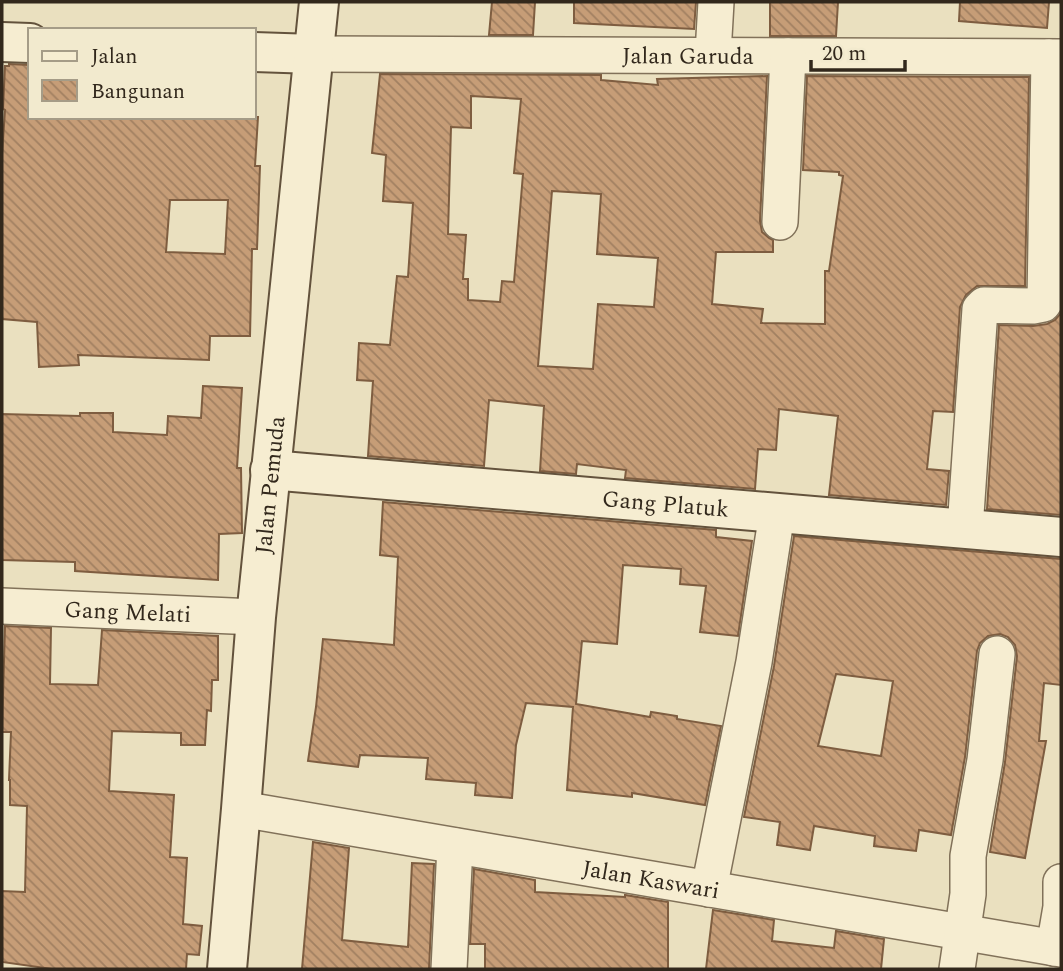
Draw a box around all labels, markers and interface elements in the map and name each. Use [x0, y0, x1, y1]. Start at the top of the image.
legend [28, 28, 256, 119]
scale bar [811, 28, 906, 72]
text: 20 m [822, 38, 866, 70]
street label: Jalan Garuda [622, 39, 754, 75]
text: Jalan [91, 41, 137, 73]
text: Bangunan [91, 76, 185, 108]
street label: Jalan Pemuda [247, 414, 296, 556]
street label: Gang Platuk [601, 482, 730, 528]
street label: Gang Melati [64, 593, 192, 633]
street label: Jalan Kaswari [579, 852, 722, 909]

